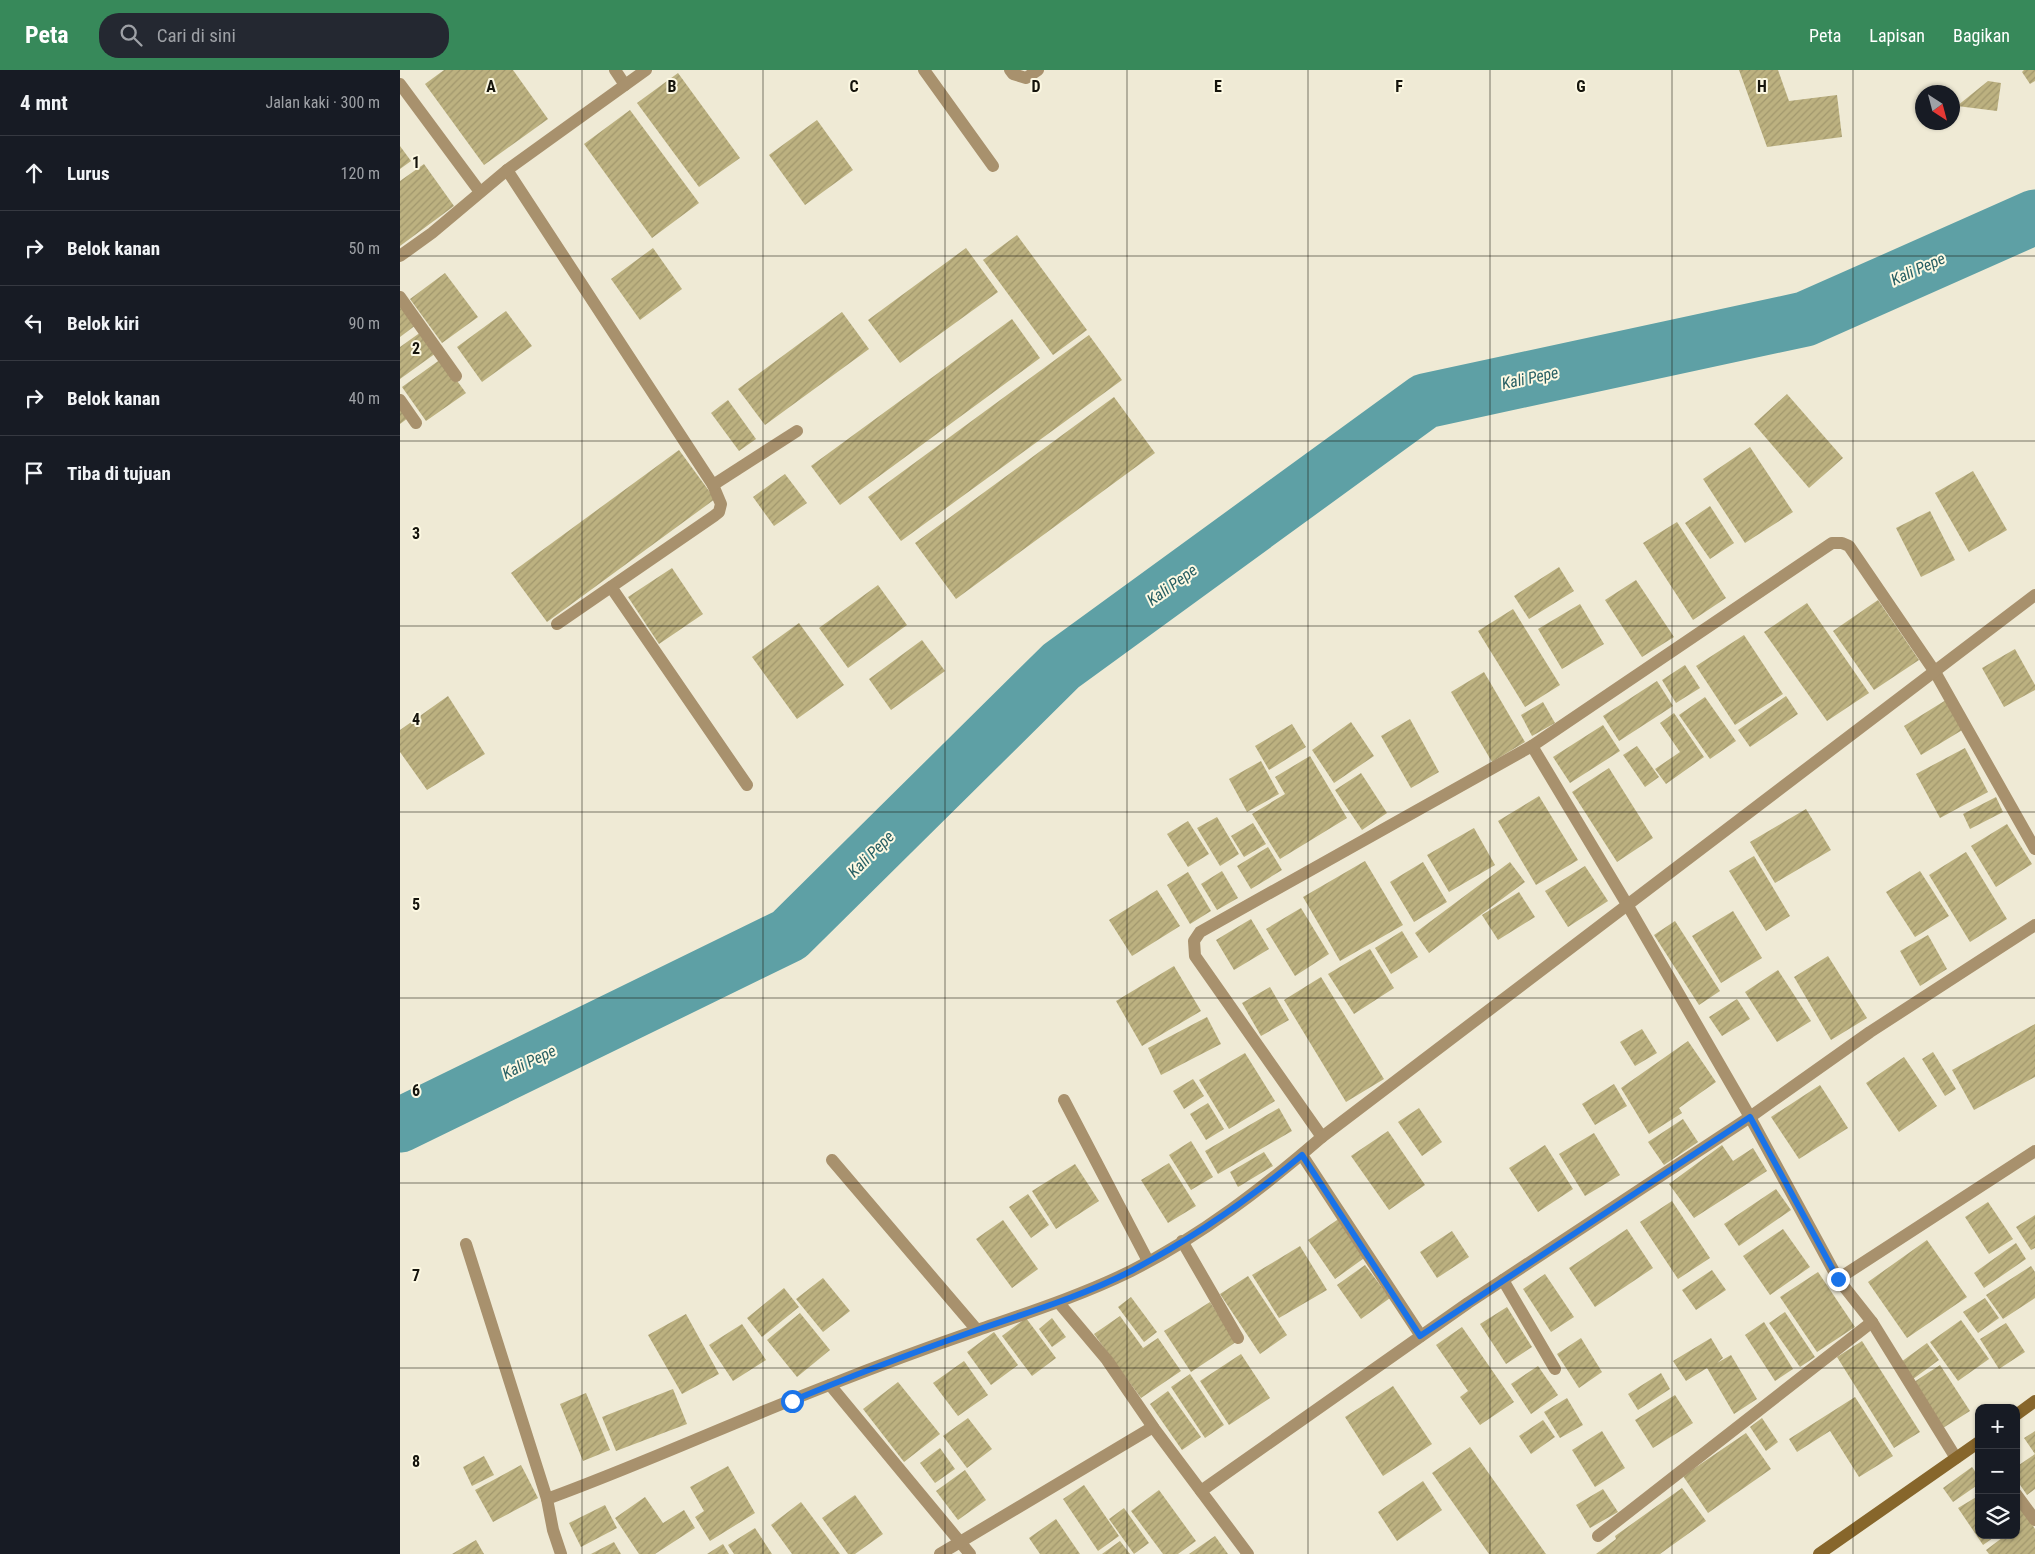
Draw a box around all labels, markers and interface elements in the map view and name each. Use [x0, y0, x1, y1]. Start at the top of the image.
search box [99, 13, 449, 58]
text: Peta [25, 21, 69, 49]
icon: search [117, 21, 145, 49]
text: Cari di sini [157, 24, 236, 47]
text: Peta [1809, 25, 1841, 46]
text: Lapisan [1869, 25, 1925, 46]
text: Bagikan [1953, 25, 2010, 46]
text: A [486, 77, 496, 96]
text: B [668, 77, 677, 96]
text: C [849, 77, 859, 96]
text: D [1031, 77, 1041, 96]
text: E [1214, 77, 1222, 96]
text: F [1395, 77, 1403, 96]
text: G [1576, 77, 1586, 96]
text: H [1757, 77, 1767, 96]
north arrow [1915, 85, 1960, 130]
text: 4 mnt [20, 91, 68, 115]
text: Jalan kaki · 300 m [265, 93, 380, 112]
text: 1 [412, 153, 420, 172]
icon: ahead [20, 159, 48, 187]
text: Lurus [67, 162, 110, 185]
text: 120 m [341, 164, 380, 183]
icon: right [20, 234, 48, 262]
text: Belok kanan [67, 237, 160, 260]
text: 50 m [348, 239, 380, 258]
water label: Kali Pepe [1888, 249, 1948, 289]
icon: left [20, 309, 48, 337]
text: Belok kiri [67, 312, 139, 335]
text: 90 m [348, 314, 380, 333]
text: 2 [412, 339, 420, 358]
water label: Kali Pepe [1500, 363, 1560, 393]
icon: right [20, 384, 48, 412]
text: Belok kanan [67, 387, 160, 410]
text: 40 m [348, 389, 380, 408]
icon: arrive [20, 459, 48, 487]
text: Tiba di tujuan [67, 462, 171, 485]
text: 3 [412, 524, 420, 543]
water label: Kali Pepe [1143, 560, 1201, 610]
text: 4 [412, 710, 420, 729]
water label: Kali Pepe [844, 827, 898, 881]
text: 5 [412, 895, 420, 914]
water label: Kali Pepe [499, 1041, 559, 1083]
text: 6 [412, 1081, 420, 1100]
text: 7 [412, 1266, 420, 1285]
route end [1827, 1268, 1850, 1291]
route start [781, 1390, 804, 1413]
map controls [1975, 1404, 2020, 1539]
button: + [1975, 1404, 2020, 1449]
button: − [1975, 1449, 2020, 1494]
text: 8 [412, 1452, 420, 1471]
button: layers [1975, 1494, 2020, 1539]

